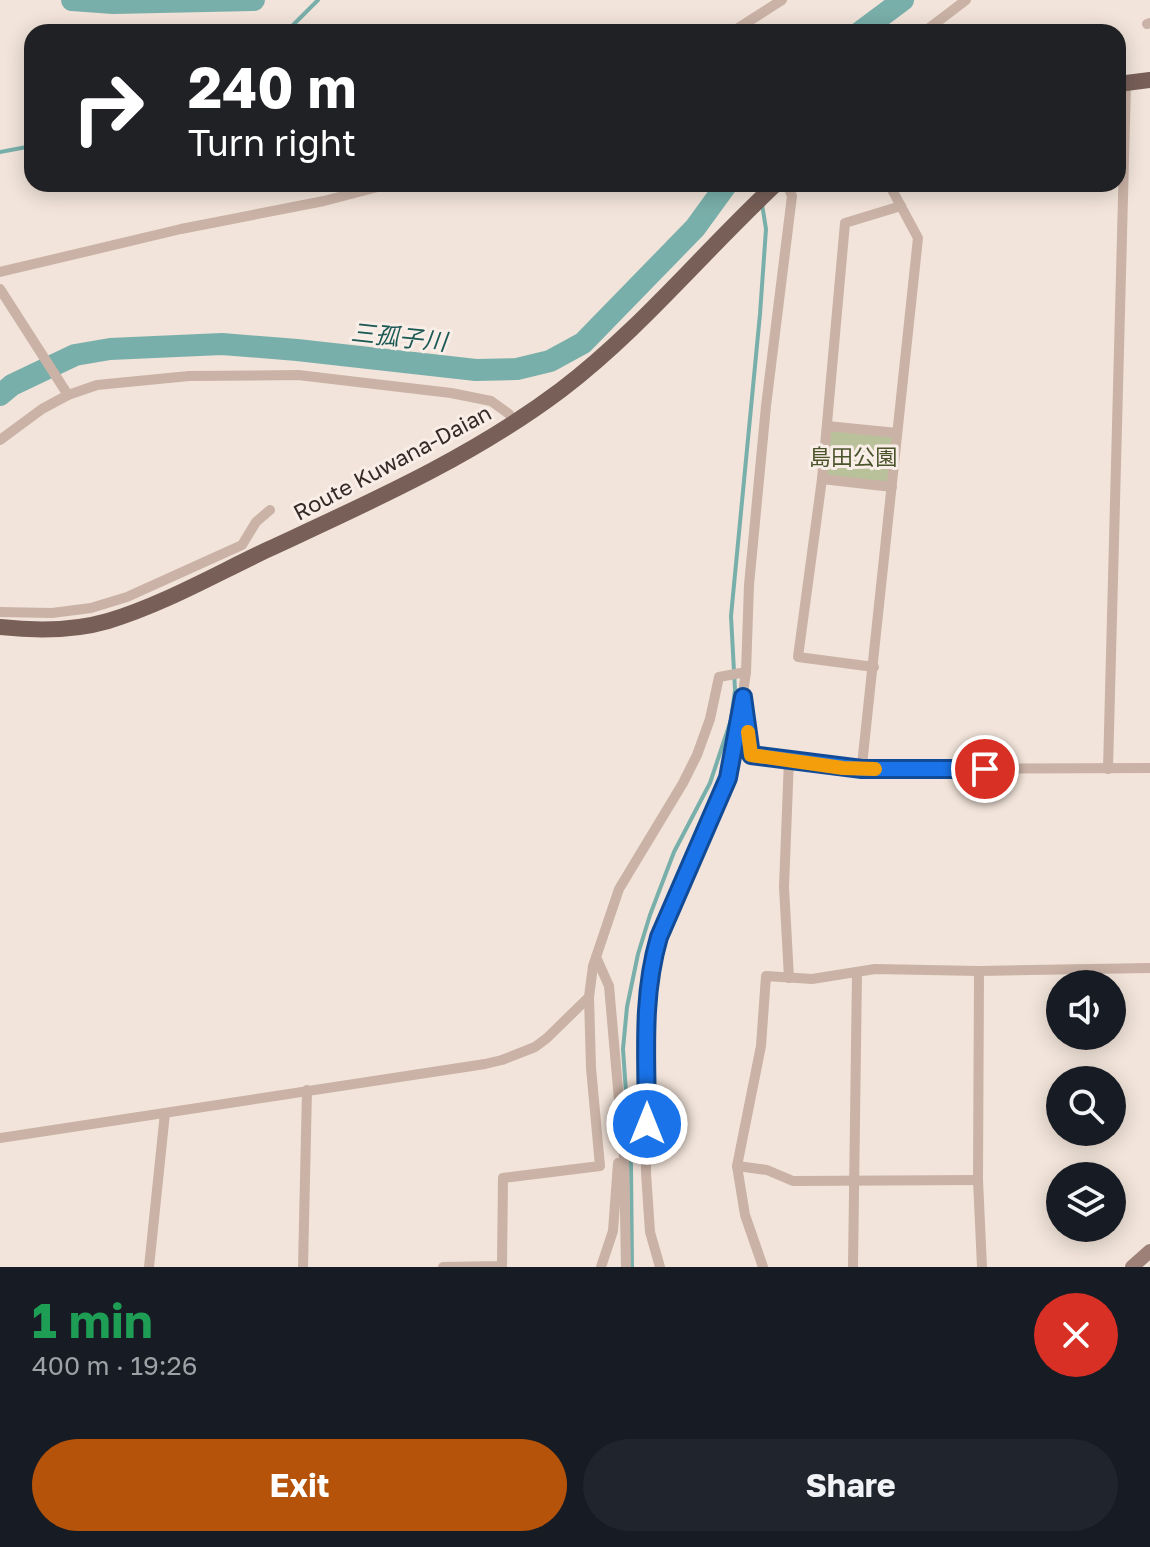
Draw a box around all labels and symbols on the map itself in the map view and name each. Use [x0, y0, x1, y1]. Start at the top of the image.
water label: 三孤子川 [350, 317, 451, 356]
street label: Route Kuwana-Daian [288, 398, 496, 526]
park label: 島田公園 [809, 443, 897, 470]
pin [951, 735, 1019, 803]
position arrow [605, 1082, 689, 1166]

